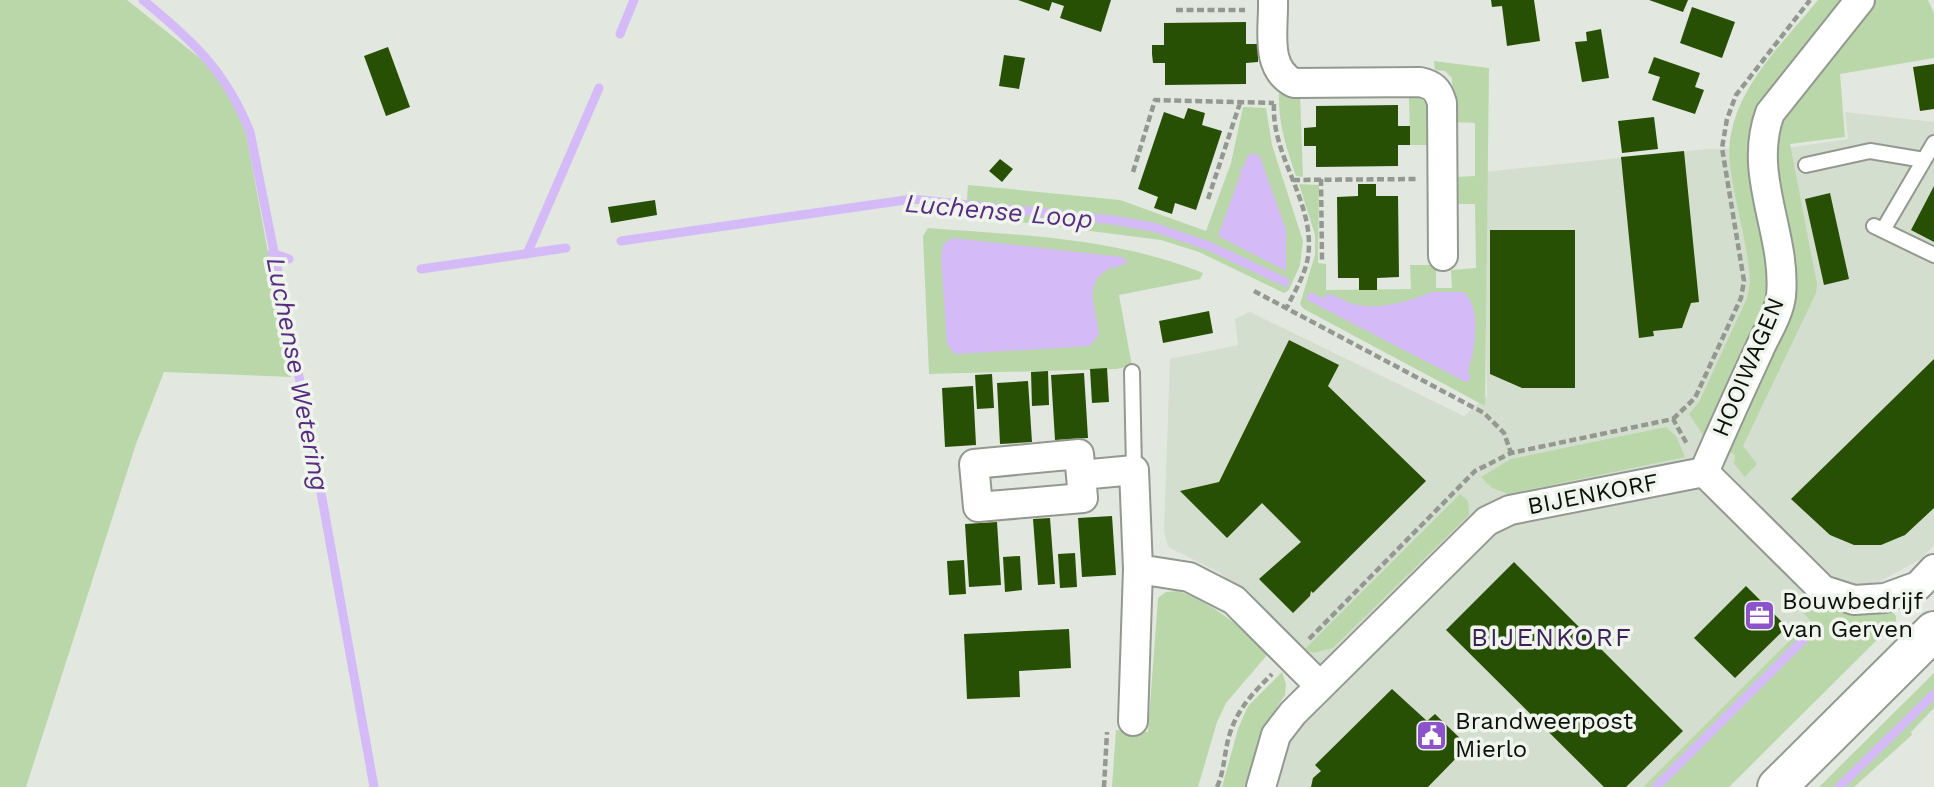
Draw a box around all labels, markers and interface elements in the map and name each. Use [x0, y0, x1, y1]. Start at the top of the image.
water label: Luchense Loop [904, 188, 1094, 234]
water label: Luchense Wetering [261, 254, 335, 494]
street label: HOOIWAGEN [1706, 293, 1790, 441]
street label: BIJENKORF [1525, 468, 1661, 520]
place label: Bouwbedrijf van Gerven [1782, 587, 1923, 643]
office icon: Bouwbedrijf van Gerven [1742, 598, 1776, 632]
district label: BIJENKORF [1471, 622, 1633, 652]
place label: Brandweerpost Mierlo [1455, 707, 1633, 763]
public building icon: Brandweerpost Mierlo [1415, 718, 1449, 752]

